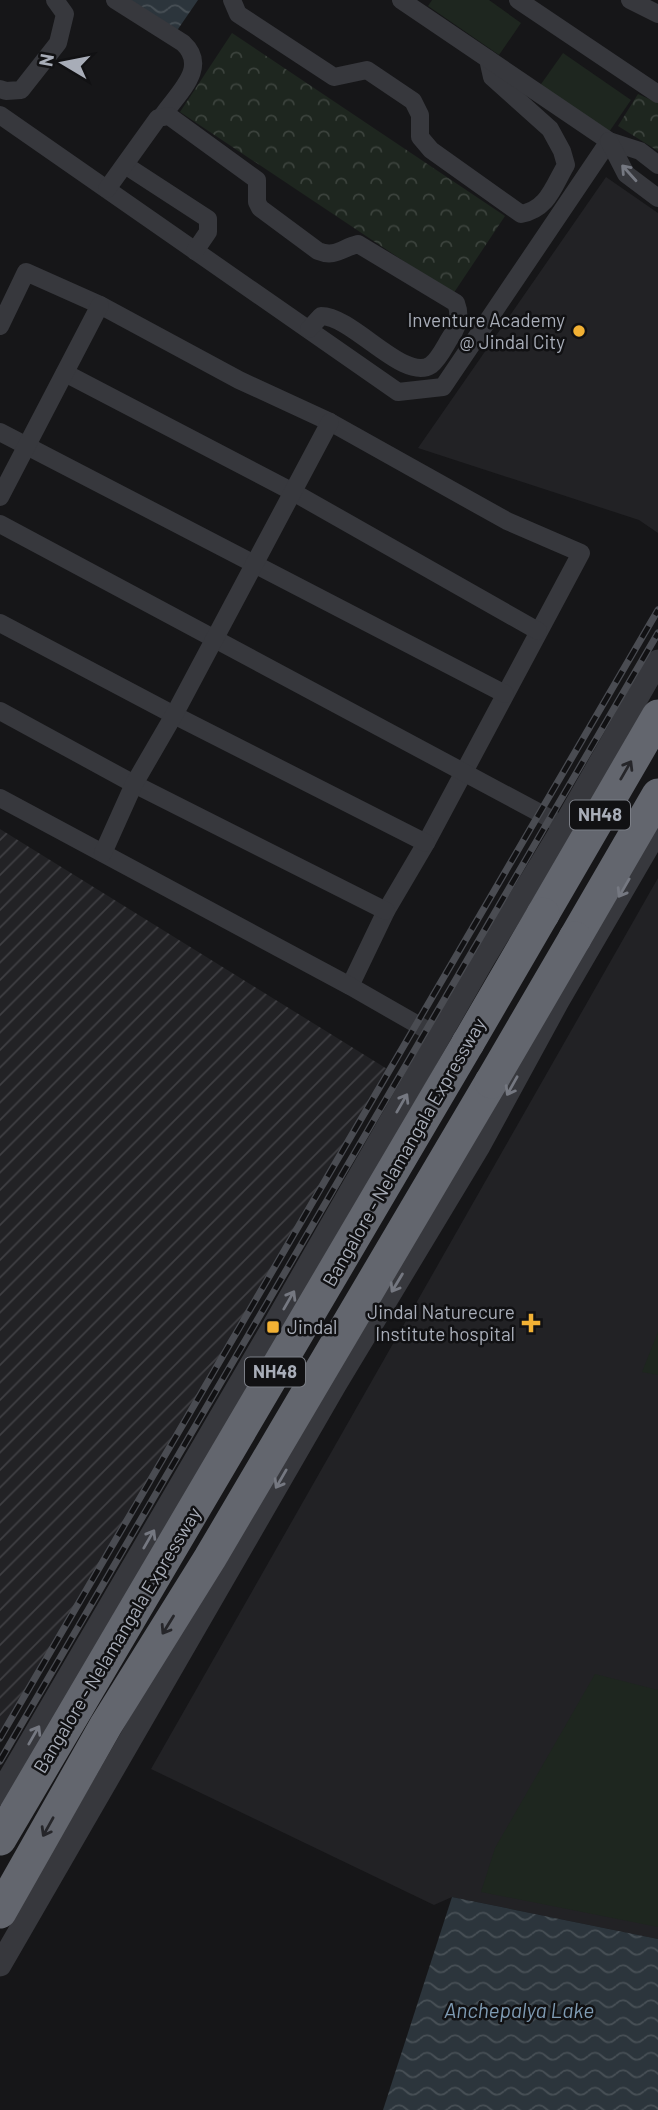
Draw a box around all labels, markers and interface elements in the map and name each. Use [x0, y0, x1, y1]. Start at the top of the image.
north arrow [28, 28, 98, 98]
text: N [33, 52, 58, 68]
one-way arrow [621, 164, 637, 182]
place label: Inventure Academy @ Jindal City [407, 308, 565, 353]
marker: Inventure Academy @ Jindal City [571, 323, 587, 339]
one-way arrow [620, 761, 634, 781]
road number: NH48 [570, 800, 630, 830]
one-way arrow [617, 878, 631, 898]
street label: Bangalore - Nelamangala Expressway [317, 1013, 490, 1290]
one-way arrow [505, 1076, 519, 1096]
one-way arrow [395, 1093, 409, 1113]
one-way arrow [390, 1272, 404, 1292]
one-way arrow [283, 1290, 296, 1311]
place label: Jindal Naturecure Institute hospital [367, 1300, 515, 1345]
marker: Jindal Naturecure Institute hospital [521, 1313, 541, 1333]
place label: Jindal [287, 1315, 337, 1338]
marker: Jindal [265, 1319, 281, 1335]
road number: NH48 [245, 1358, 305, 1386]
one-way arrow [274, 1468, 288, 1488]
street label: Bangalore - Nelamangala Expressway [28, 1503, 205, 1777]
one-way arrow [143, 1529, 157, 1549]
one-way arrow [161, 1615, 175, 1635]
one-way arrow [28, 1726, 42, 1746]
one-way arrow [41, 1816, 54, 1837]
water label: Anchepalya Lake [444, 1997, 594, 2022]

